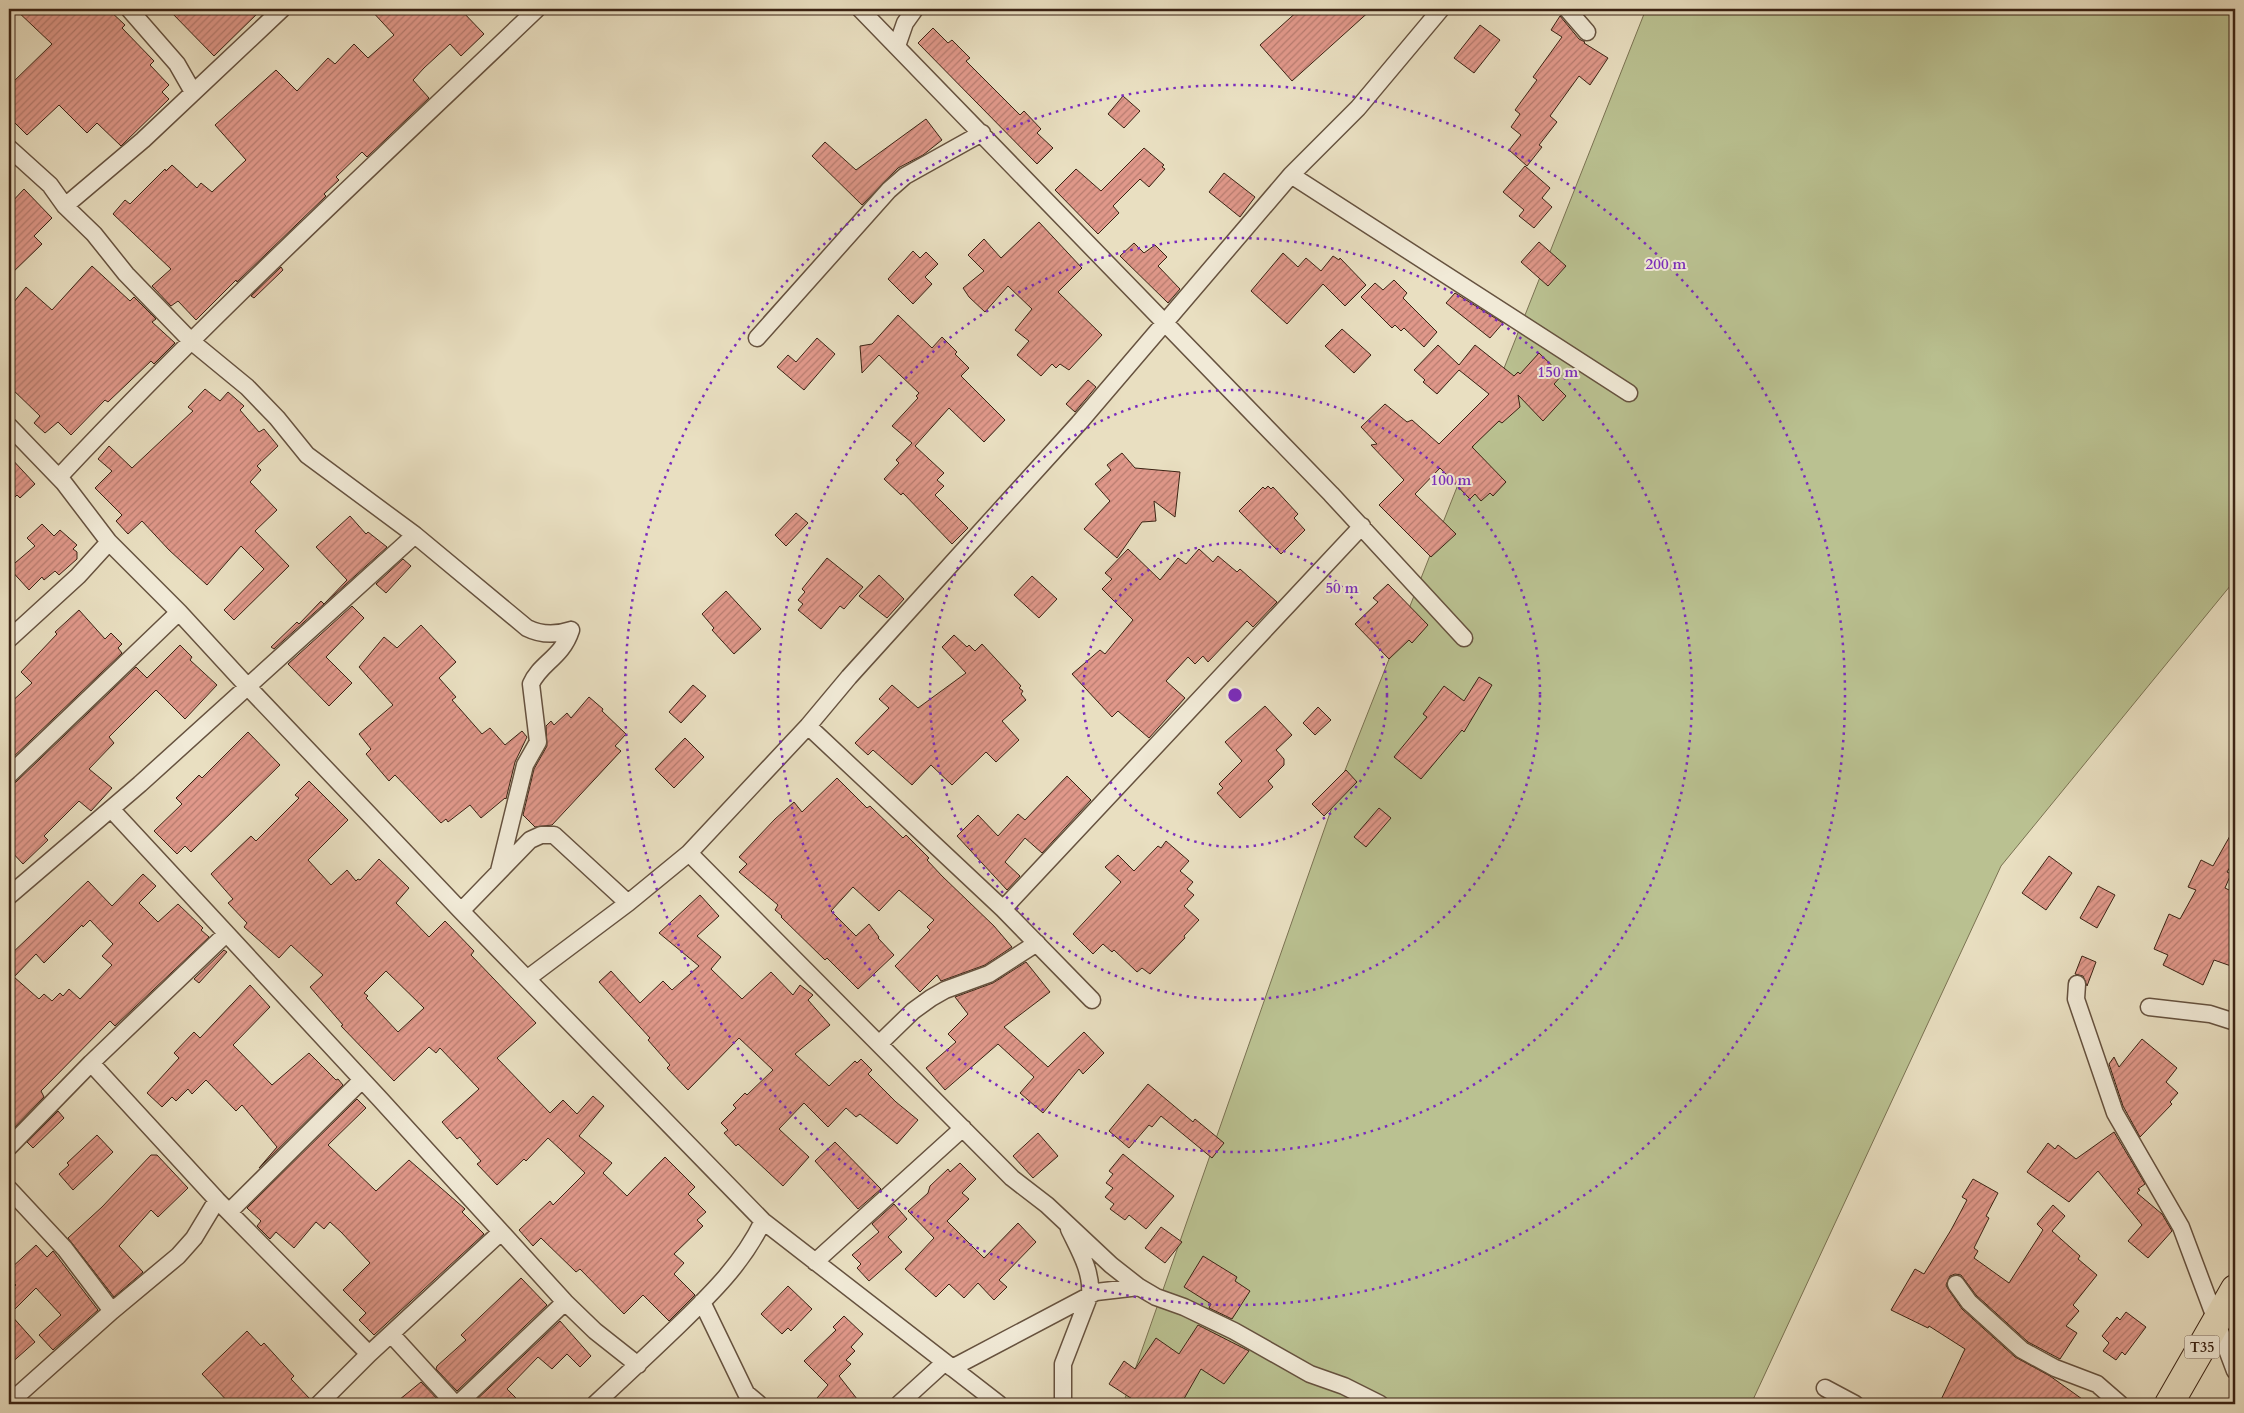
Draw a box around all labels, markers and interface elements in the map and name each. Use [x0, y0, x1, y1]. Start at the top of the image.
text: 200 m [1646, 254, 1687, 274]
text: 150 m [1538, 362, 1579, 382]
text: 100 m [1431, 470, 1472, 490]
text: 50 m [1325, 578, 1359, 598]
centre of rings [1226, 686, 1244, 704]
road number: T35 [2184, 1335, 2220, 1358]

